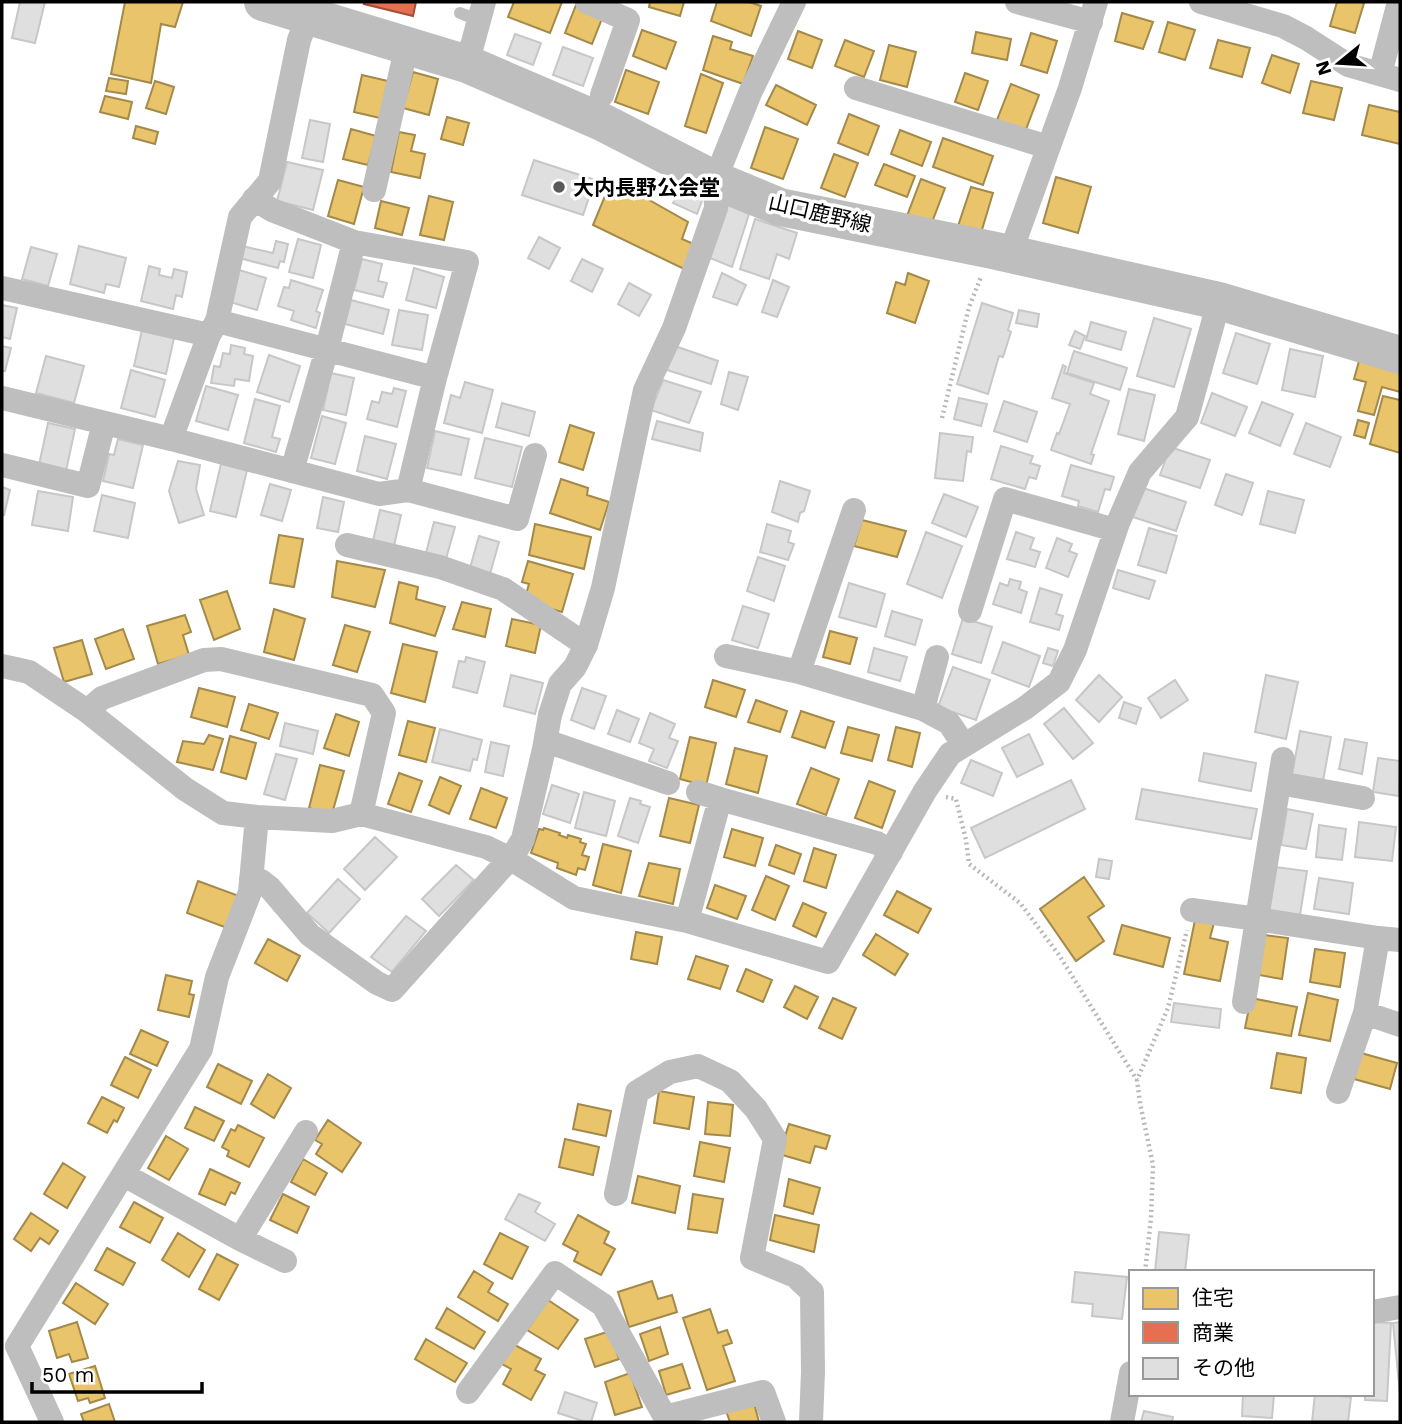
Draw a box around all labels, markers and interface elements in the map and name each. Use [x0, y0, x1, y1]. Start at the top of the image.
north arrow [1304, 28, 1374, 98]
text: N [1310, 58, 1336, 78]
place label: 大内長野公会堂 [573, 175, 720, 200]
marker: 大内長野公会堂 [551, 179, 567, 195]
street label: 山口鹿野線 [766, 189, 874, 237]
legend [1129, 1270, 1374, 1396]
text: 住宅 [1192, 1285, 1234, 1310]
text: 商業 [1192, 1320, 1234, 1345]
scale bar [32, 1350, 201, 1394]
text: その他 [1192, 1355, 1255, 1380]
text: 50 m [42, 1362, 94, 1387]

